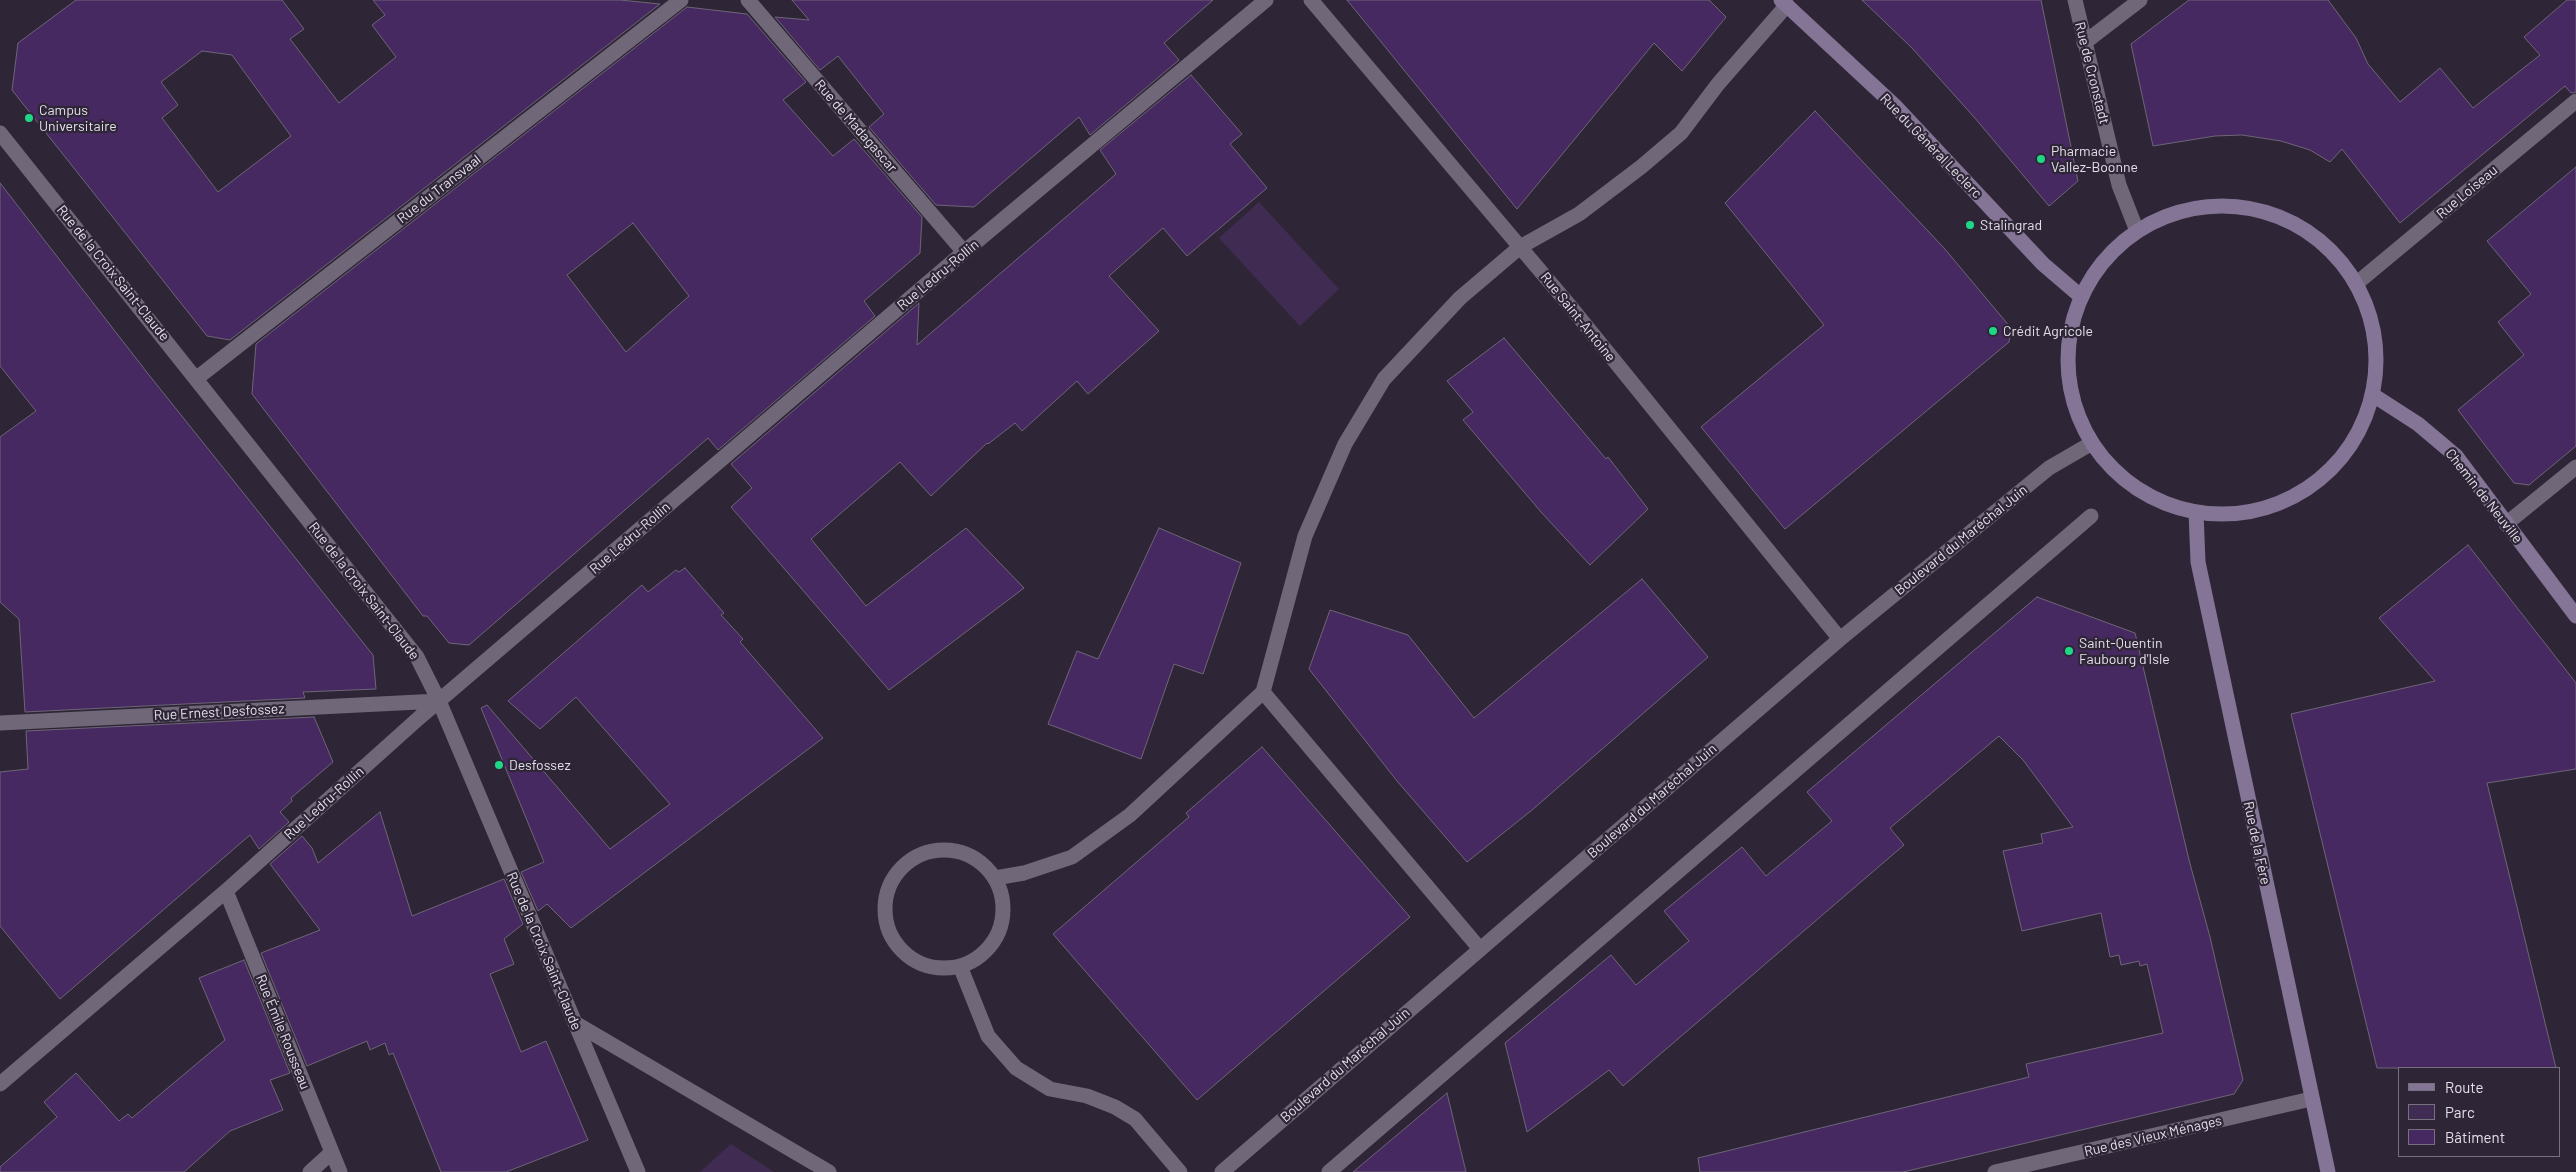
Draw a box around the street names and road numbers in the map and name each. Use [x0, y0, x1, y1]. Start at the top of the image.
street label: Rue de Cronstadt [2071, 20, 2113, 126]
street label: Rue de Madagascar [811, 76, 901, 176]
street label: Rue du Général Leclerc [1877, 90, 1985, 202]
street label: Rue du Transvaal [394, 151, 484, 227]
street label: Rue Loiseau [2433, 162, 2501, 222]
street label: Rue de la Croix Saint-Claude [53, 202, 173, 344]
street label: Rue Ledru-Rollin [894, 236, 982, 314]
street label: Rue Saint-Antoine [1537, 269, 1619, 365]
street label: Chemin de Neuville [2442, 445, 2526, 547]
street label: Boulevard du Maréchal Juin [1891, 481, 2031, 599]
street label: Rue Ledru-Rollin [586, 498, 674, 578]
street label: Rue de la Croix Saint-Claude [305, 519, 423, 663]
street label: Rue Ernest Desfossez [153, 700, 285, 724]
street label: Boulevard du Maréchal Juin [1584, 740, 1720, 862]
street label: Rue Ledru-Rollin [281, 763, 367, 843]
street label: Rue de la Fère [2240, 800, 2274, 886]
street label: Rue de la Croix Saint-Claude [503, 870, 585, 1032]
street label: Rue Émile Rousseau [252, 972, 314, 1092]
street label: Boulevard du Maréchal Juin [1277, 1004, 1413, 1126]
street label: Rue des Vieux Ménages [2082, 1112, 2224, 1160]

